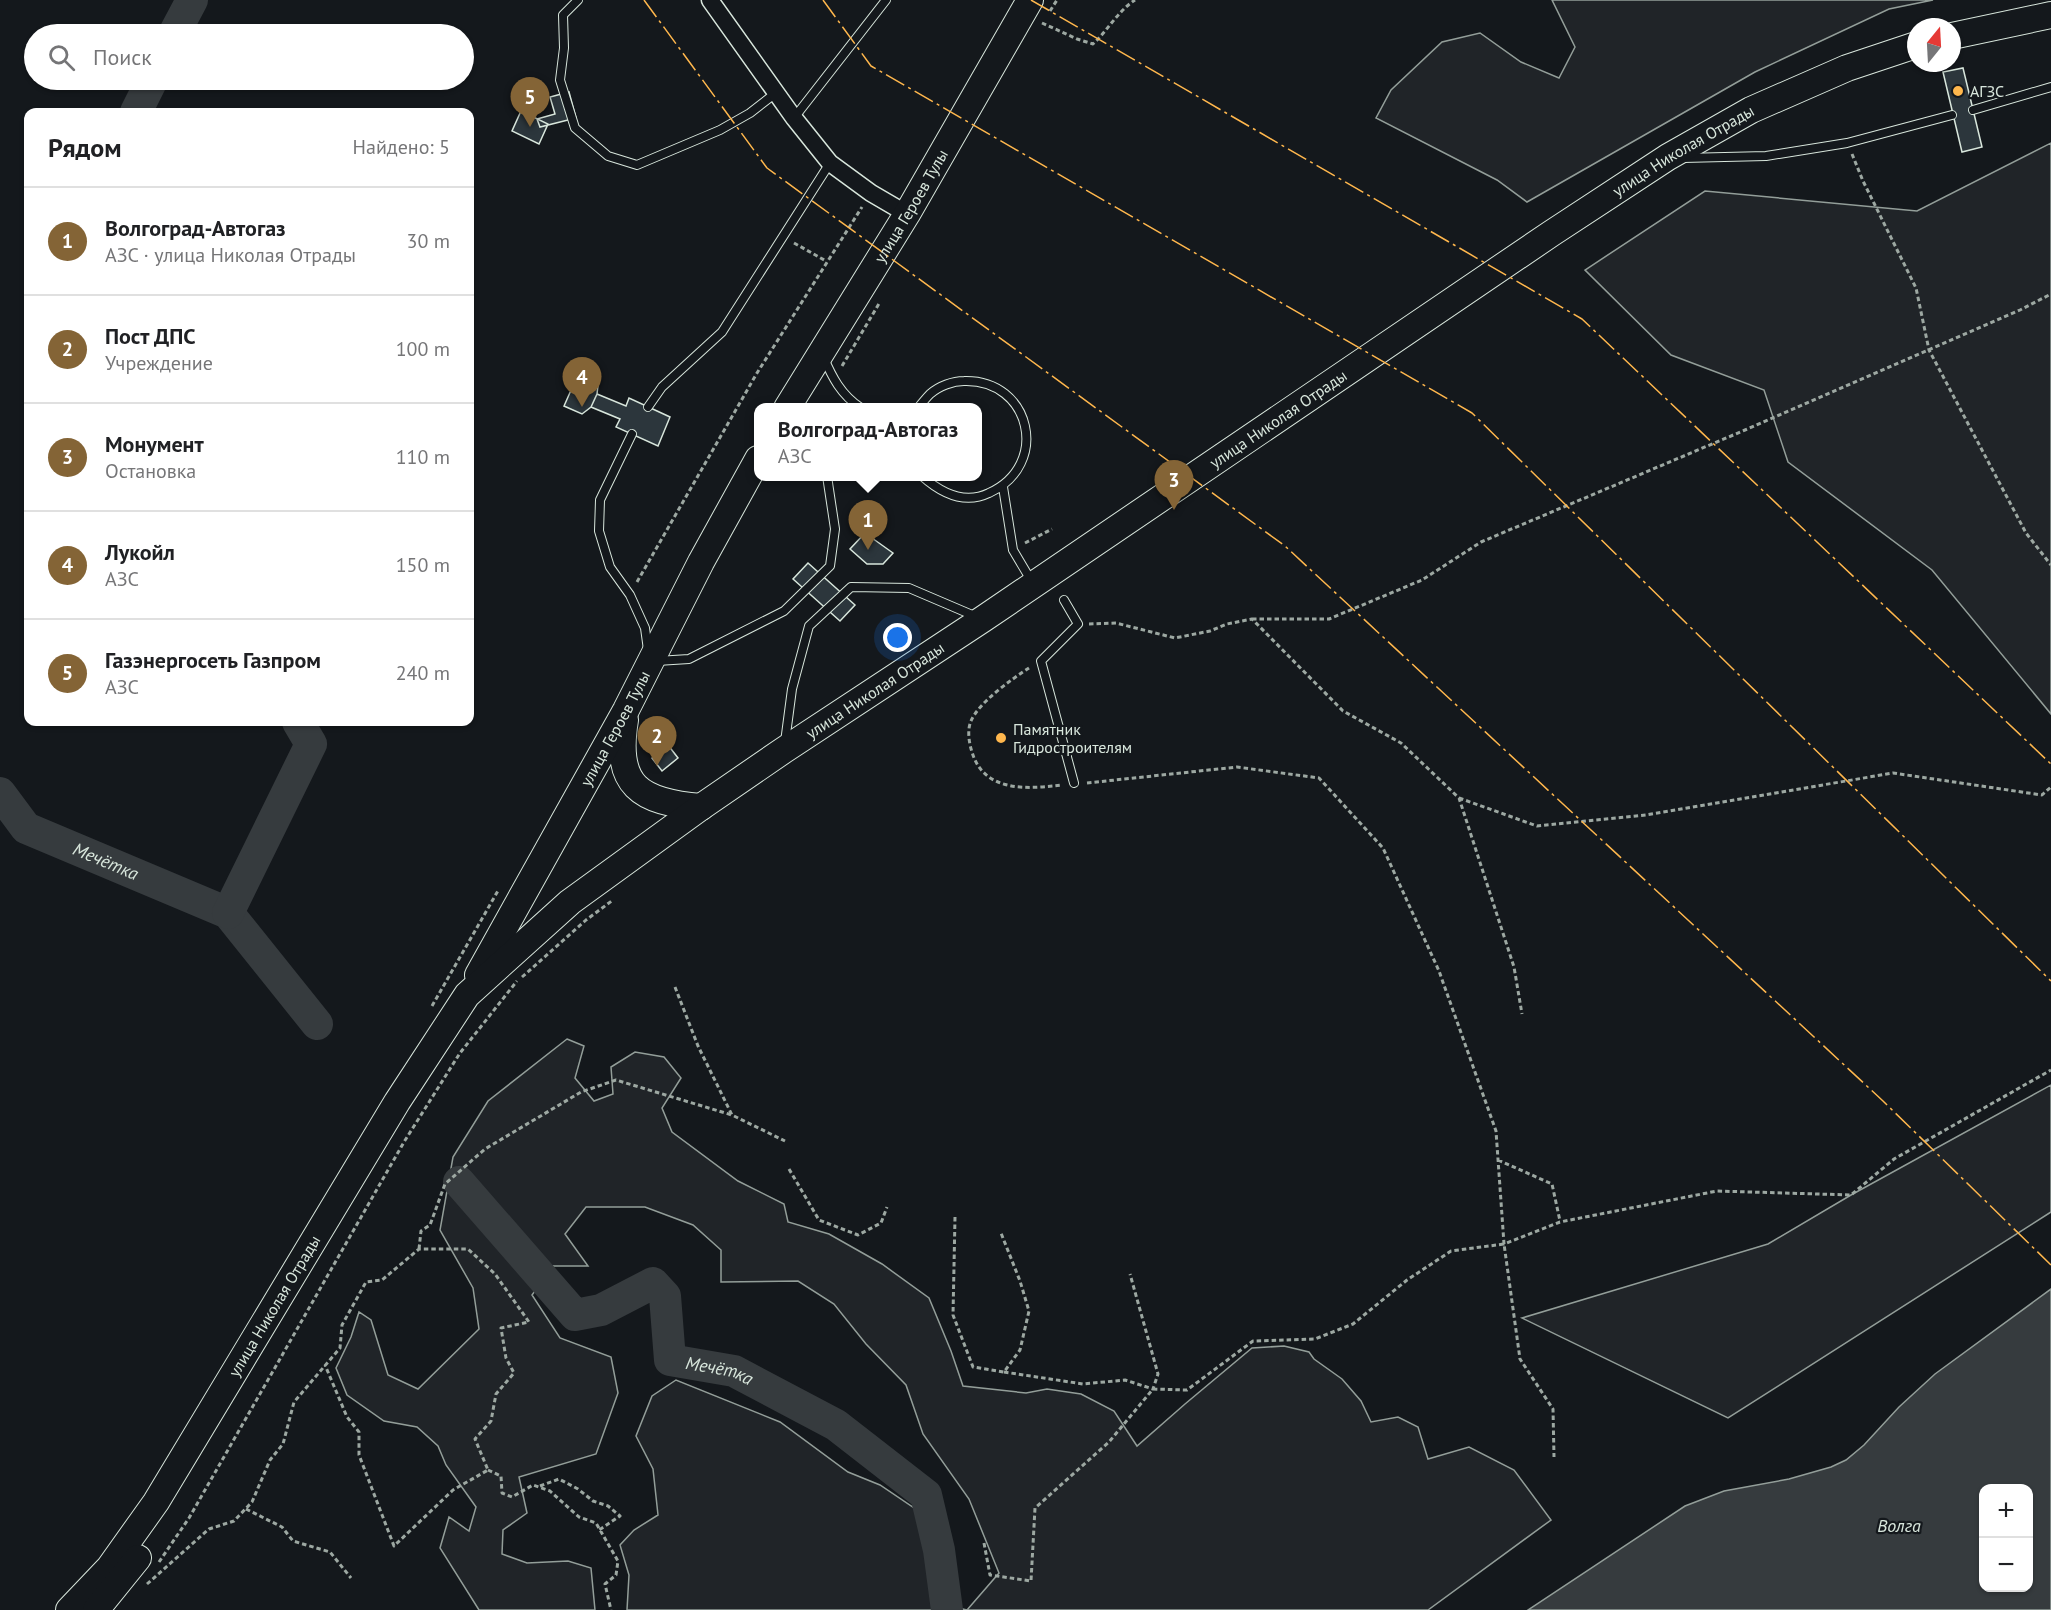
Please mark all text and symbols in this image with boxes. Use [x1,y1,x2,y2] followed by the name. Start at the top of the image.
[1907,18,1961,72] north arrow
[24,24,474,90] search box
[45,41,78,74] icon: search
[93,43,152,71] text: Поиск
[510,78,550,127] pin: 5
[1970,81,2004,101] place label: АГЗС
[1951,84,1965,98] marker: АГЗС
[1609,100,1757,201] street label: улица Николая Отрады
[48,131,122,164] text: Рядом
[353,134,450,160] text: Найдено: 5
[869,146,952,266] street label: улица Героев Тулы
[105,214,286,242] text: Волгоград-Автогаз
[62,228,73,254] text: 1
[407,228,450,254] text: 30 m
[105,242,356,268] text: АЗС · улица Николая Отрады
[105,322,196,350] text: Пост ДПС
[62,336,73,362] text: 2
[396,336,450,362] text: 100 m
[105,350,213,376] text: Учреждение
[562,358,602,407] pin: 4
[1206,365,1351,472] street label: улица Николая Отрады
[754,403,982,481] popup
[778,415,958,443] text: Волгоград-Автогаз
[105,430,204,458] text: Монумент
[778,443,812,469] text: АЗС
[62,444,73,470] text: 3
[396,444,450,470] text: 110 m
[105,458,196,484] text: Остановка
[1154,460,1194,510] pin: 3
[848,500,888,550] pin: 1
[105,538,175,566] text: Лукойл
[62,552,73,578] text: 4
[396,552,450,578] text: 150 m
[105,566,139,592] text: АЗС
[883,623,912,652] your location
[802,637,948,743] street label: улица Николая Отрады
[105,646,321,674] text: Газэнергосеть Газпром
[62,660,73,686] text: 5
[396,660,450,686] text: 240 m
[575,667,654,790] street label: улица Героев Тулы
[105,674,139,700] text: АЗС
[638,716,676,766] pin: 2
[1013,719,1132,757] place label: Памятник Гидростроителям
[994,731,1008,745] marker: Памятник Гидростроителям
[70,837,142,885] water label: Мечётка
[224,1232,324,1380] street label: улица Николая Отрады
[684,1351,758,1390] water label: Мечётка
[1979,1484,2033,1592] map controls
[1979,1484,2033,1538] button: +
[1877,1514,1921,1537] water label: Волга
[1979,1538,2033,1592] button: −

